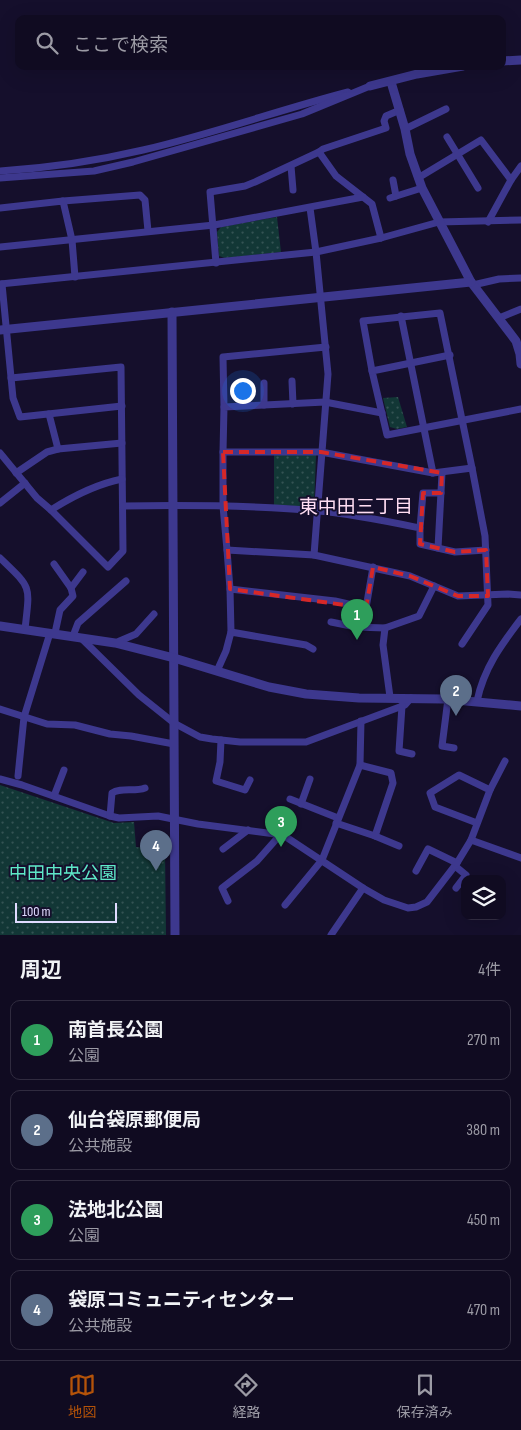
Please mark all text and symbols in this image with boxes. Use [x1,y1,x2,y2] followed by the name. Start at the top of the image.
[15,15,506,70] search box
[33,29,61,57] icon: search
[73,34,168,57] text: ここで検索
[230,378,256,404] your location
[299,496,413,519] district label: 東中田三丁目
[341,599,373,640] pin: 1
[440,675,472,716] pin: 2
[265,806,297,847] pin: 3
[140,830,172,871] pin: 4
[9,863,117,884] park label: 中田中央公園
[461,875,506,920] map controls
[461,875,506,920] button: layers
[15,900,118,923] scale bar
[22,903,51,920] text: 100 m
[20,958,62,983] text: 周辺
[478,961,501,980] text: 4件
[68,1019,163,1042] text: 南首長公園
[34,1031,40,1050] text: 1
[467,1031,500,1050] text: 270 m
[68,1047,100,1066] text: 公園
[68,1109,201,1132] text: 仙台袋原郵便局
[33,1121,41,1140] text: 2
[466,1121,500,1140] text: 380 m
[68,1137,132,1156] text: 公共施設
[68,1199,163,1222] text: 法地北公園
[33,1211,41,1230] text: 3
[467,1211,500,1230] text: 450 m
[68,1227,100,1246] text: 公園
[68,1289,295,1312] text: 袋原コミュニティセンター
[33,1301,41,1320] text: 4
[467,1301,500,1320] text: 470 m
[68,1317,132,1336] text: 公共施設
[68,1371,96,1421] tab: 地図
[232,1371,260,1421] tab: 経路
[397,1371,453,1421] tab: 保存済み

